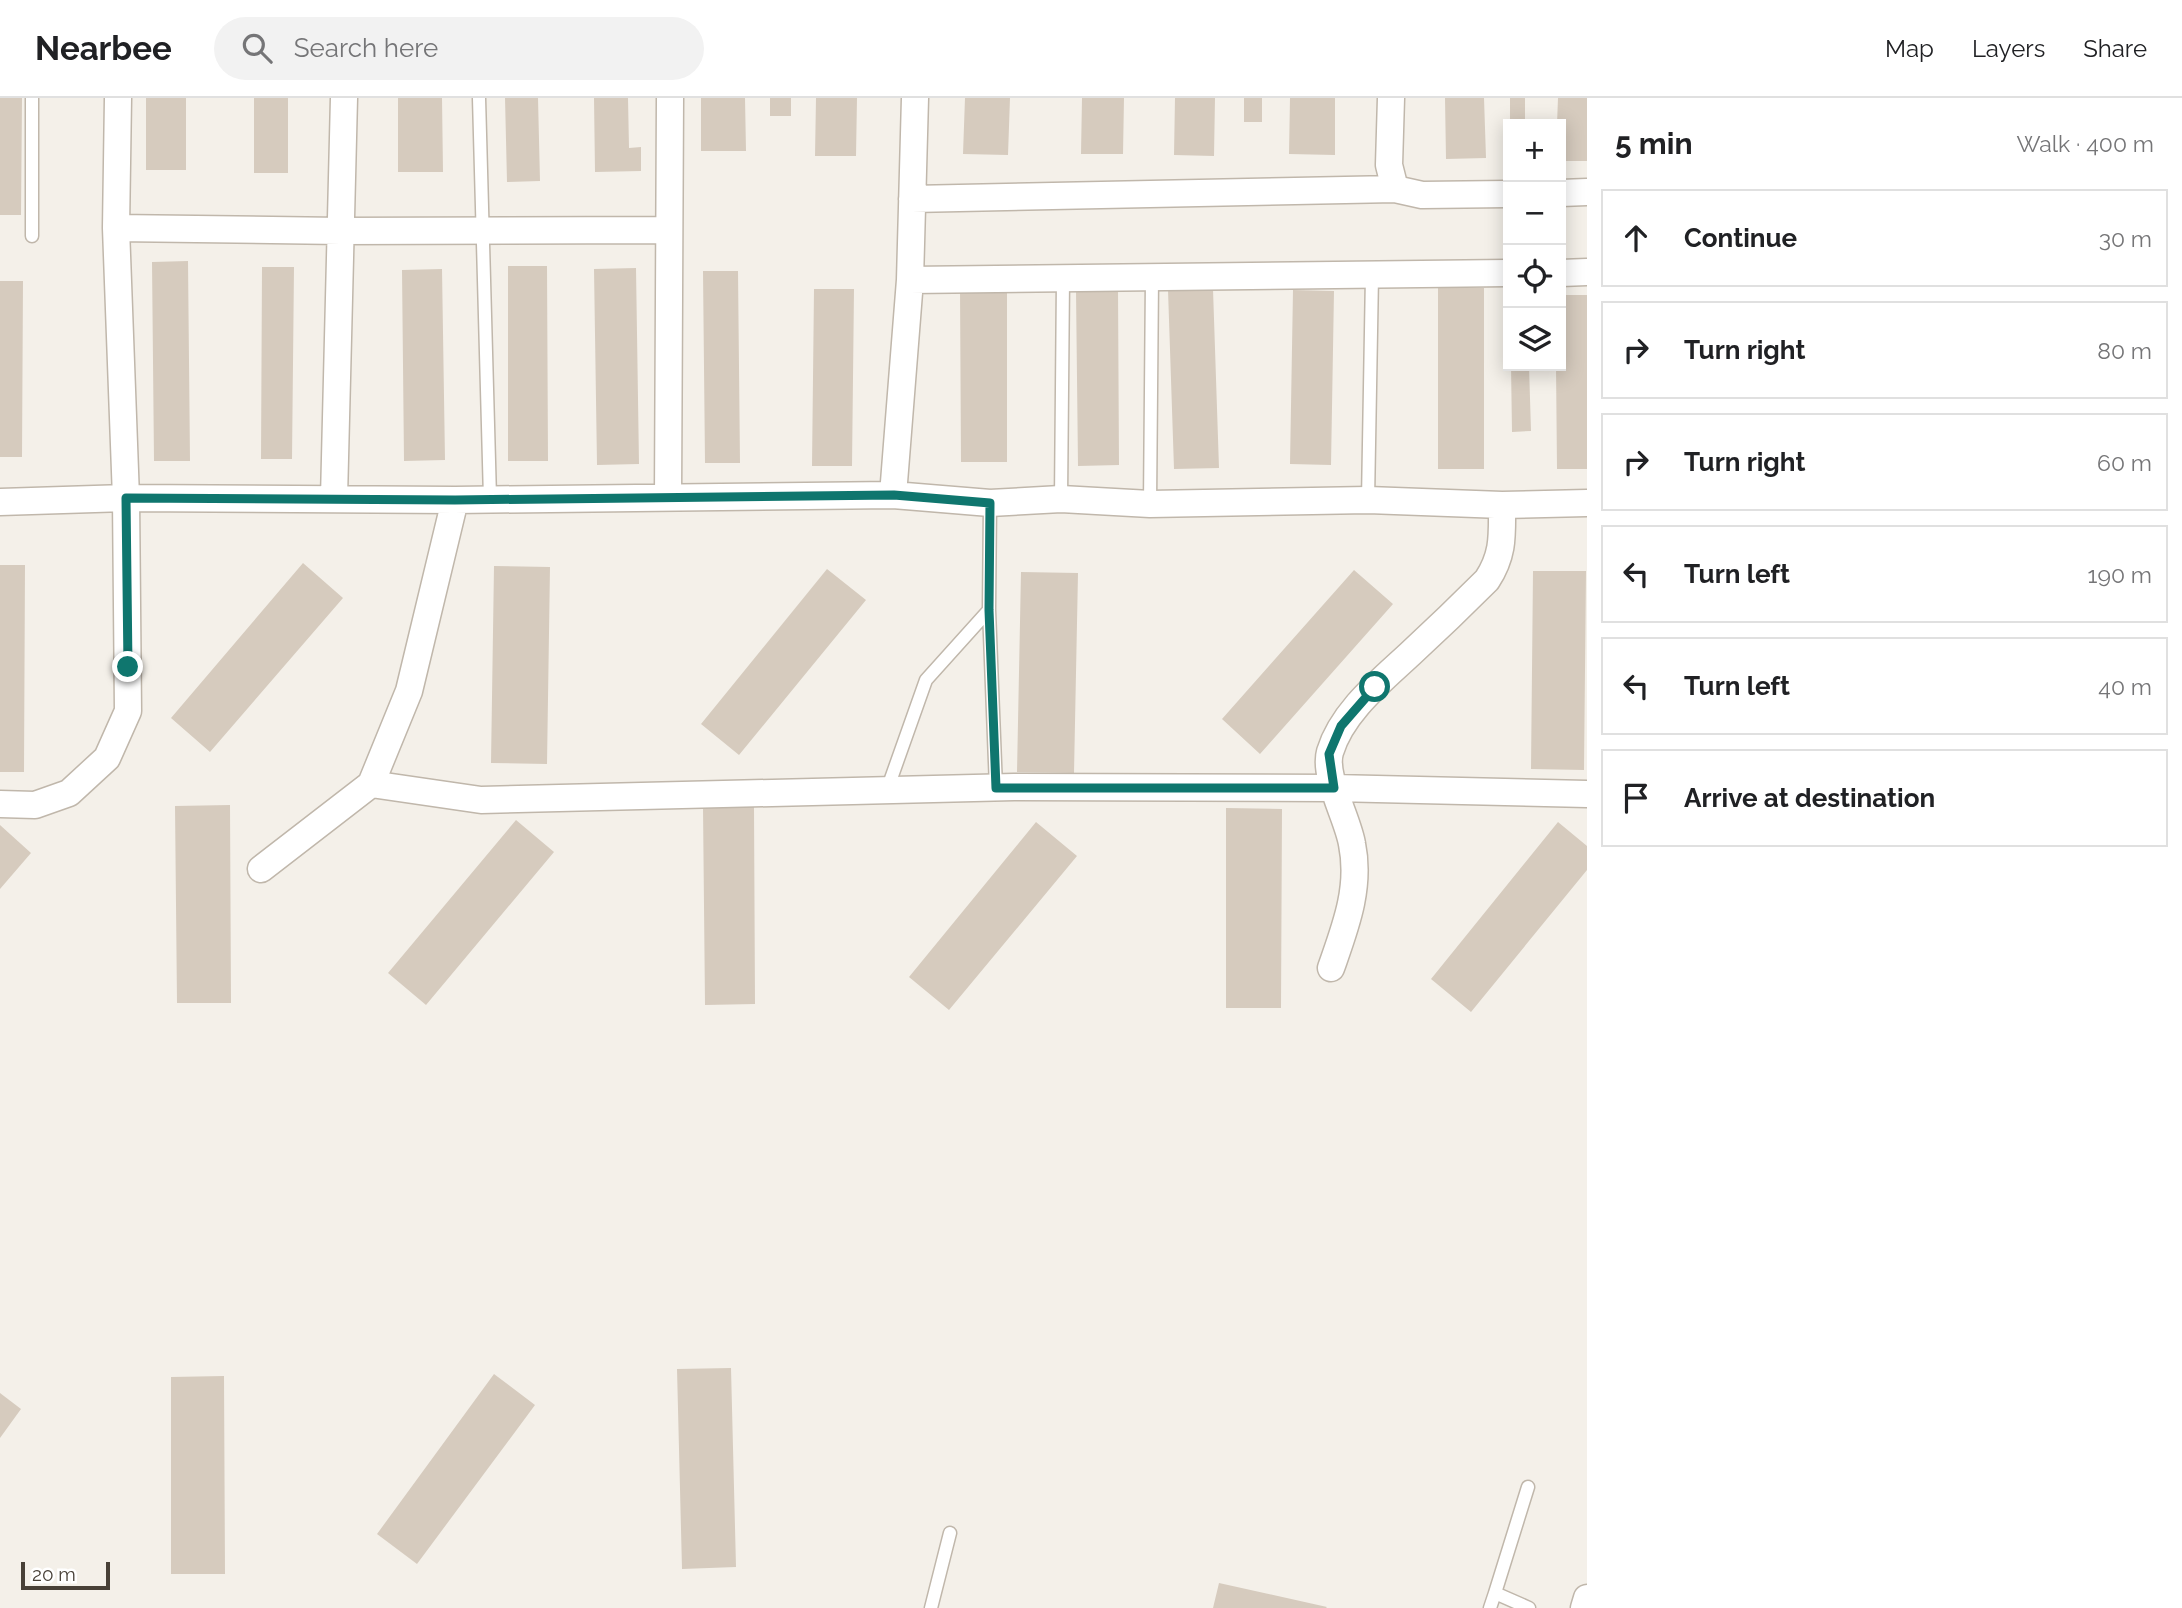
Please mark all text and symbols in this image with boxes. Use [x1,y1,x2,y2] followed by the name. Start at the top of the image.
[214,17,704,80] search box
[35,29,172,68] text: Nearbee
[238,29,276,67] icon: search
[294,33,438,63] text: Search here
[1885,34,1934,63] text: Map
[1972,34,2045,63] text: Layers
[2083,34,2147,63] text: Share
[1503,119,1566,371] map controls
[1503,119,1566,182] button: +
[1615,126,1693,161] text: 5 min
[2016,130,2154,157] text: Walk · 400 m
[1503,182,1566,245] button: −
[1617,219,1655,257] icon: ahead
[1684,223,1797,253] text: Continue
[2099,225,2152,252] text: 30 m
[1503,245,1566,308] button: locate
[1503,308,1566,371] button: layers
[1617,331,1655,369] icon: right
[1684,335,1805,365] text: Turn right
[2097,337,2152,364] text: 80 m
[1617,443,1655,481] icon: right
[1684,447,1805,477] text: Turn right
[2097,449,2152,476] text: 60 m
[1617,555,1655,593] icon: left
[1684,559,1790,589] text: Turn left
[2088,561,2152,588] text: 190 m
[112,651,143,682] route end
[1617,667,1655,705] icon: left
[1359,671,1390,702] route start
[1684,671,1790,701] text: Turn left
[2098,673,2152,700] text: 40 m
[1617,779,1655,817] icon: arrive
[1684,783,1935,813] text: Arrive at destination
[21,1559,110,1591] scale bar
[32,1563,76,1585] text: 20 m

